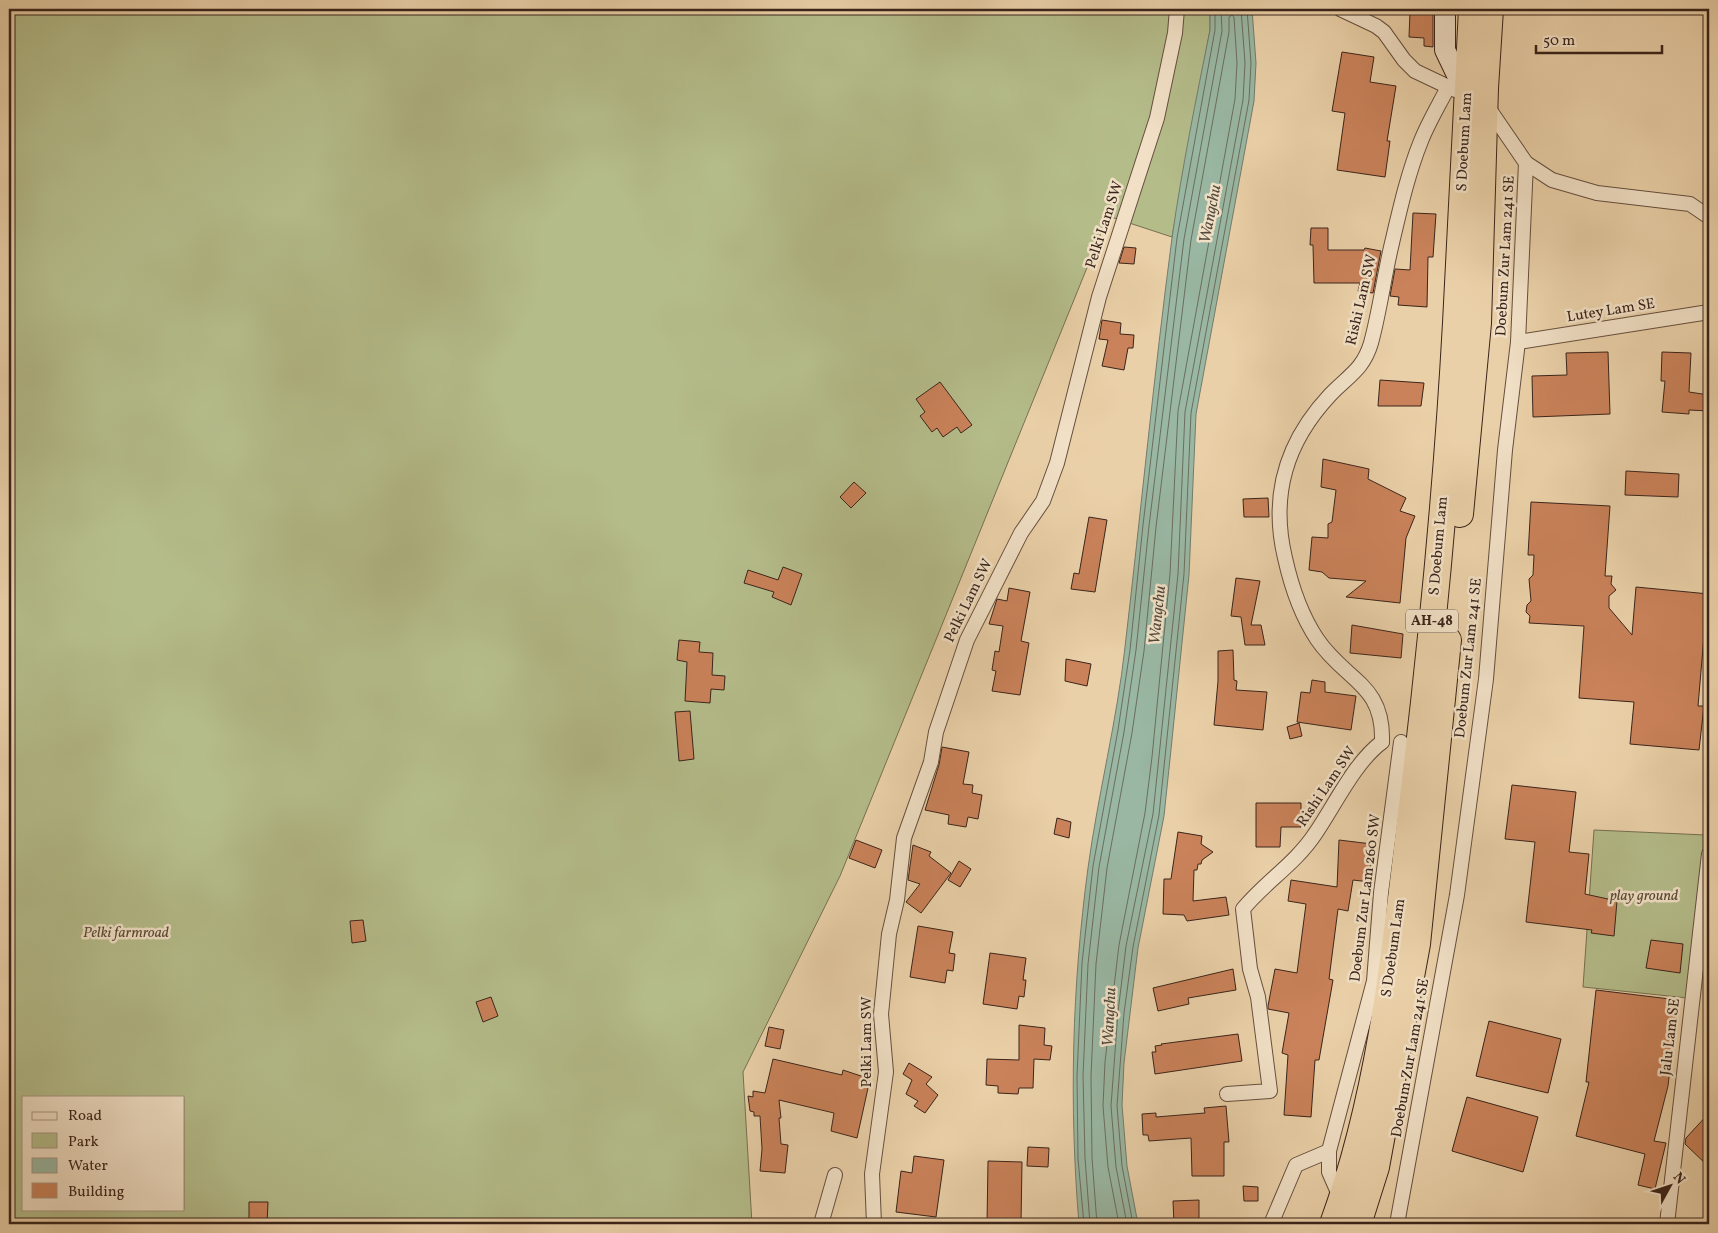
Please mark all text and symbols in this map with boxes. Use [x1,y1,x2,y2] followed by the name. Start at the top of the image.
[1536,22,1662,54] scale bar
[1543,31,1575,52] text: 50 m
[1452,92,1478,192] street label: S Doebum Lam
[1491,175,1521,337] street label: Doebum Zur Lam 241 SE
[1081,179,1129,271] street label: Pelki Lam SW
[1195,183,1227,245] water label: Wangchu
[1341,252,1383,348] street label: Rishi Lam SW
[1565,294,1657,328] street label: Lutey Lam SE
[1424,496,1454,596] street label: S Doebum Lam
[940,556,998,646] street label: Pelki Lam SW
[1450,577,1488,739] street label: Doebum Zur Lam 241 SE
[1144,584,1172,646] water label: Wangchu
[1406,610,1458,632] road number: AH-48
[1292,743,1362,831] street label: Rishi Lam SW
[1345,813,1387,983] street label: Doebum Zur Lam 260 SW
[1610,886,1678,907] park label: play ground
[1377,897,1411,999] street label: S Doebum Lam
[83,923,169,944] park label: Pelki farmroad
[1387,977,1435,1139] street label: Doebum Zur Lam 241 SE
[1097,987,1123,1047] water label: Wangchu
[857,997,878,1087] street label: Pelki Lam SW
[1656,997,1686,1077] street label: Jalu Lam SE
[22,1096,185,1210] legend
[68,1106,102,1127] text: Road
[68,1132,99,1153] text: Park
[68,1156,108,1177] text: Water
[1646,1160,1696,1210] north arrow
[1668,1169,1689,1189] text: N
[68,1182,125,1203] text: Building

